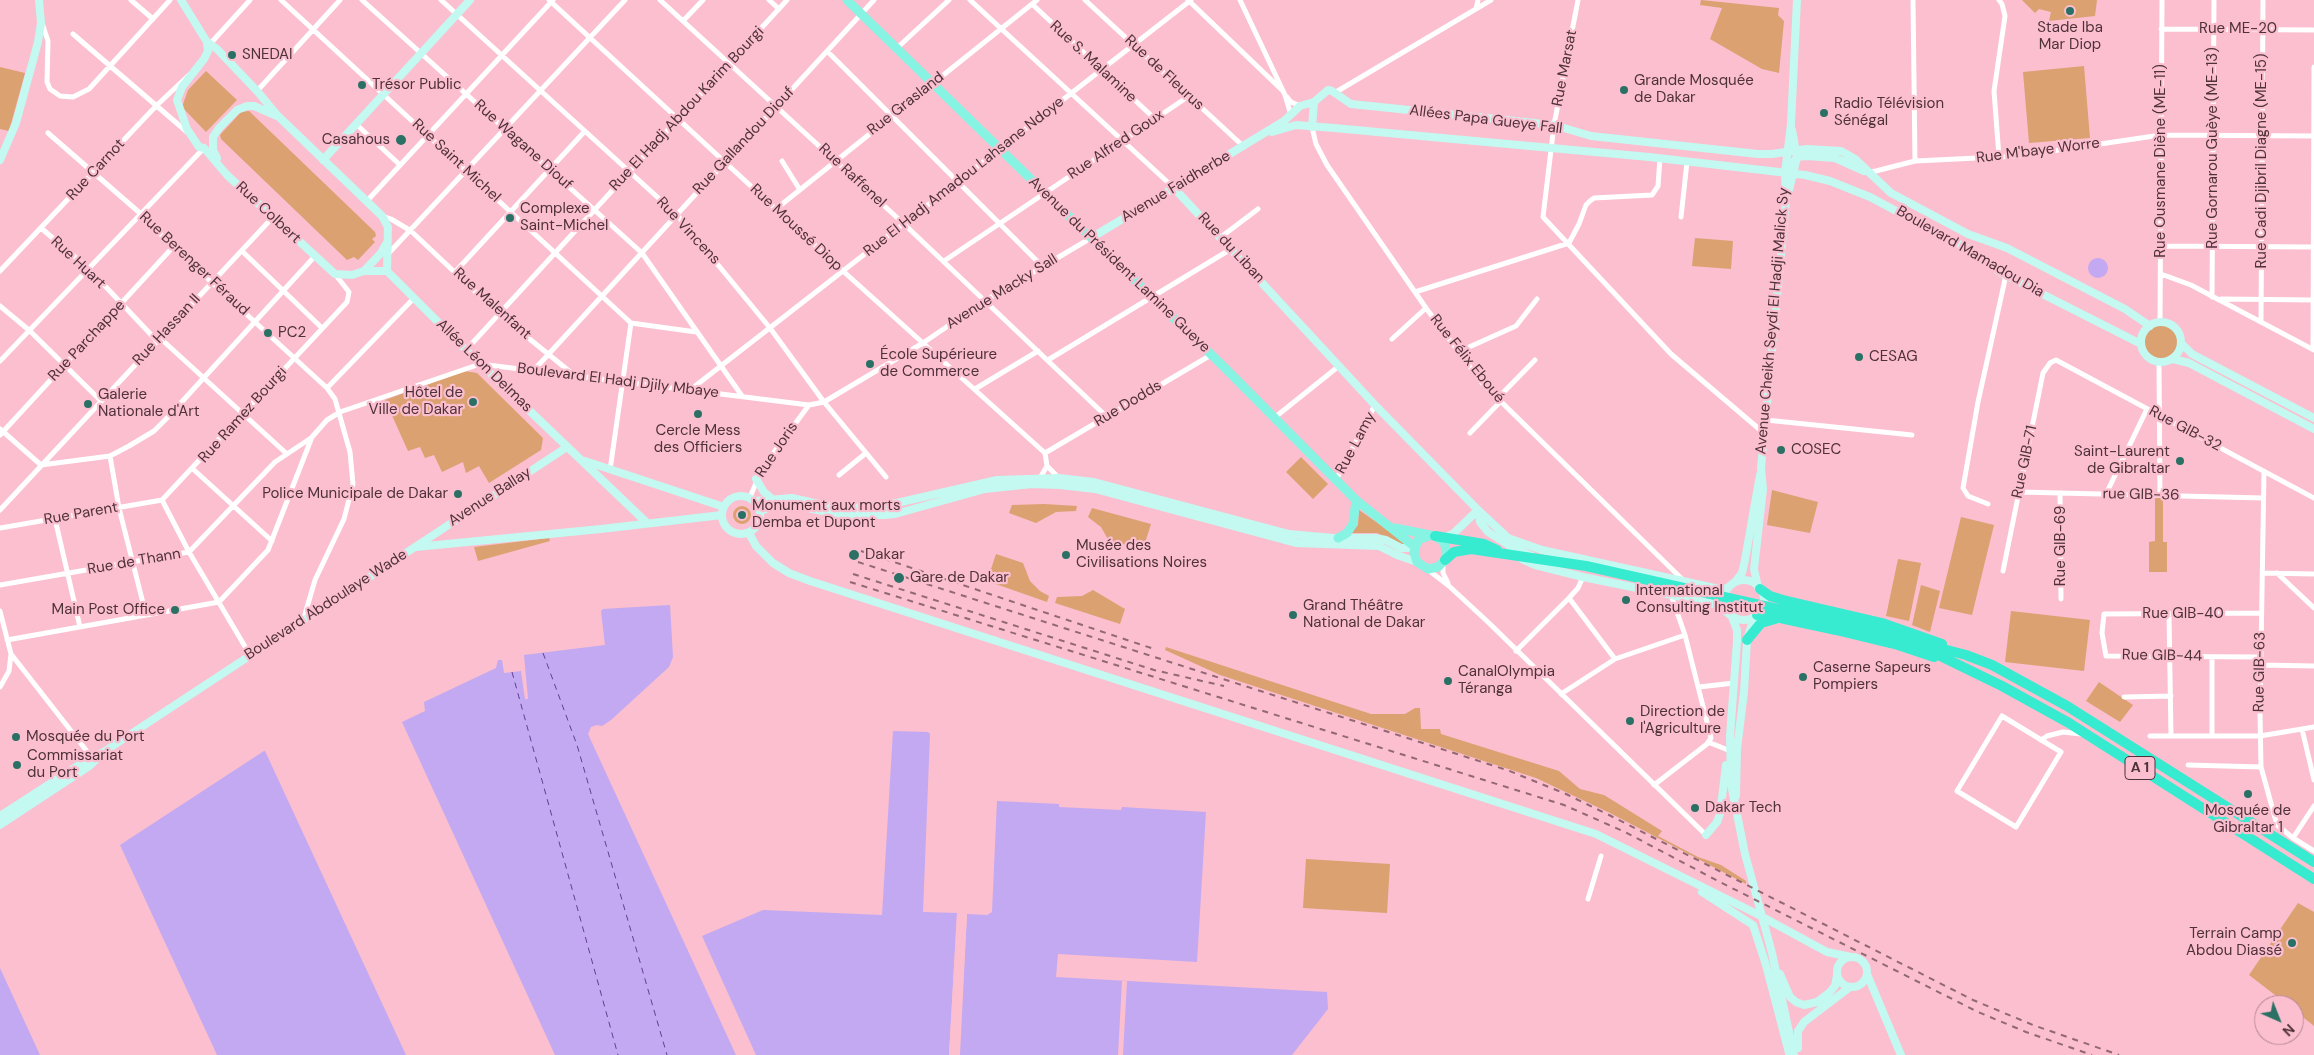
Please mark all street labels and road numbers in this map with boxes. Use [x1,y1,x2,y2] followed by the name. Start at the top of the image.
[1046,17,1140,107] street label: Rue S. Malamine
[2199,20,2277,38] street label: Rue ME-20
[606,23,768,195] street label: Rue El Hadj Abdou Karim Bourgi
[1549,28,1581,108] street label: Rue Marsat
[1121,32,1207,114] street label: Rue de Fleurus
[2204,47,2222,249] street label: Rue Gornarou Guèye (ME-13)
[2253,53,2271,269] street label: Rue Cadi Djibril Diagne (ME-15)
[2152,64,2170,258] street label: Rue Ousmane Diène (ME-11)
[864,69,948,139] street label: Rue Grasland
[690,84,798,198] street label: Rue Gallandou Diouf
[860,93,1068,261] street label: Rue El Hadj Amadou Lahsane Ndoye
[470,96,576,194] street label: Rue Wagane Diouf
[1408,102,1564,138] street label: Allées Papa Gueye Fall
[1065,106,1167,184] street label: Rue Alfred Goux
[408,115,504,207] street label: Rue Saint Michel
[1975,134,2101,168] street label: Rue M'baye Worre
[63,135,129,205] street label: Rue Carnot
[814,140,890,212] street label: Rue Raffenel
[1118,147,1234,227] street label: Avenue Faidherbe
[1024,173,1214,357] street label: Avenue du Président Lamine Gueye
[232,178,304,248] street label: Rue Colbert
[746,181,846,275] street label: Rue Moussé Diop
[1752,187,1794,455] street label: Avenue Cheikh Seydi El Hadji Malick Sy
[652,194,724,268] street label: Rue Vincens
[1893,202,2047,302] street label: Boulevard Mamadou Dia
[135,208,253,320] street label: Rue Berenger Féraud
[1194,209,1268,287] street label: Rue du Liban
[47,233,109,293] street label: Rue Huart
[943,251,1061,333] street label: Avenue Macky Sall
[449,264,535,344] street label: Rue Malenfant
[129,291,205,369] street label: Rue Hassan ll
[45,297,129,385] street label: Rue Parchappe
[1426,311,1508,407] street label: Rue Félix Eboué
[432,316,536,416] street label: Allée Léon Delmas
[516,360,720,402] street label: Boulevard El Hadj Djily Mbaye
[195,363,291,467] street label: Rue Ramez Bourgi
[1091,377,1165,431] street label: Rue Dodds
[2146,402,2224,456] street label: Rue GIB-32
[1332,409,1380,477] street label: Rue Lamy
[752,419,802,481] street label: Rue Joris
[2009,424,2041,500] street label: Rue GIB-71
[445,464,535,530] street label: Avenue Ballay
[2102,485,2180,505] street label: rue GIB-36
[43,499,119,529] street label: Rue Parent
[2052,506,2070,586] street label: Rue GIB-69
[86,545,182,579] street label: Rue de Thann
[241,546,411,664] street label: Boulevard Abdoulaye Wade
[2142,605,2224,623] street label: Rue GIB-40
[2250,632,2270,712] street label: Rue GIB-63
[2122,646,2202,666] street label: Rue GIB-44
[2125,756,2155,780] road number: A 1

